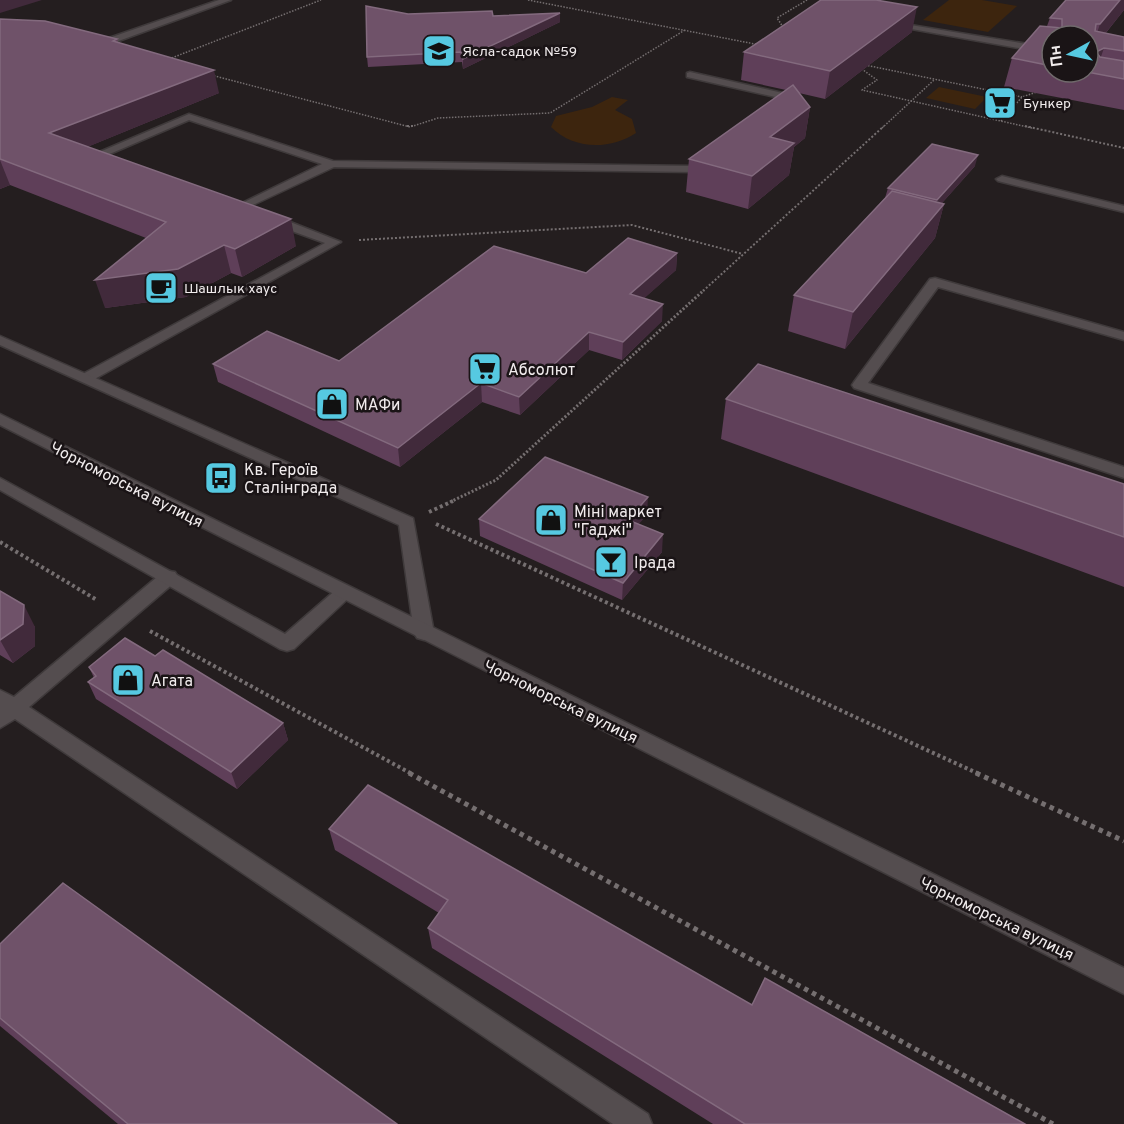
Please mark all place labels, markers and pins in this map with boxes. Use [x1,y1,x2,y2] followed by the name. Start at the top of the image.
[421,33,457,69] school or university icon: Ясла-садок №59
[462,44,577,61] place label: Ясла-садок №59
[982,85,1018,121] supermarket icon: Бункер
[1023,96,1071,113] place label: Бункер
[143,270,179,306] cafe icon: Шашлык хаус
[184,281,277,298] place label: Шашлык хаус
[467,351,503,387] supermarket icon: Абсолют
[508,361,575,381] place label: Абсолют
[314,386,350,422] shop icon: МАФи
[355,396,400,416] place label: МАФи
[203,460,239,496] bus stop icon: Кв. Героїв Сталінграда
[244,461,337,499] place label: Кв. Героїв Сталінграда
[533,502,569,538] shop icon: Міні маркет "Гаджі"
[574,503,662,541] place label: Міні маркет "Гаджі"
[593,544,629,580] bar icon: Ірада
[634,554,675,574] place label: Ірада
[110,662,146,698] shop icon: Агата
[151,672,193,692] place label: Агата

